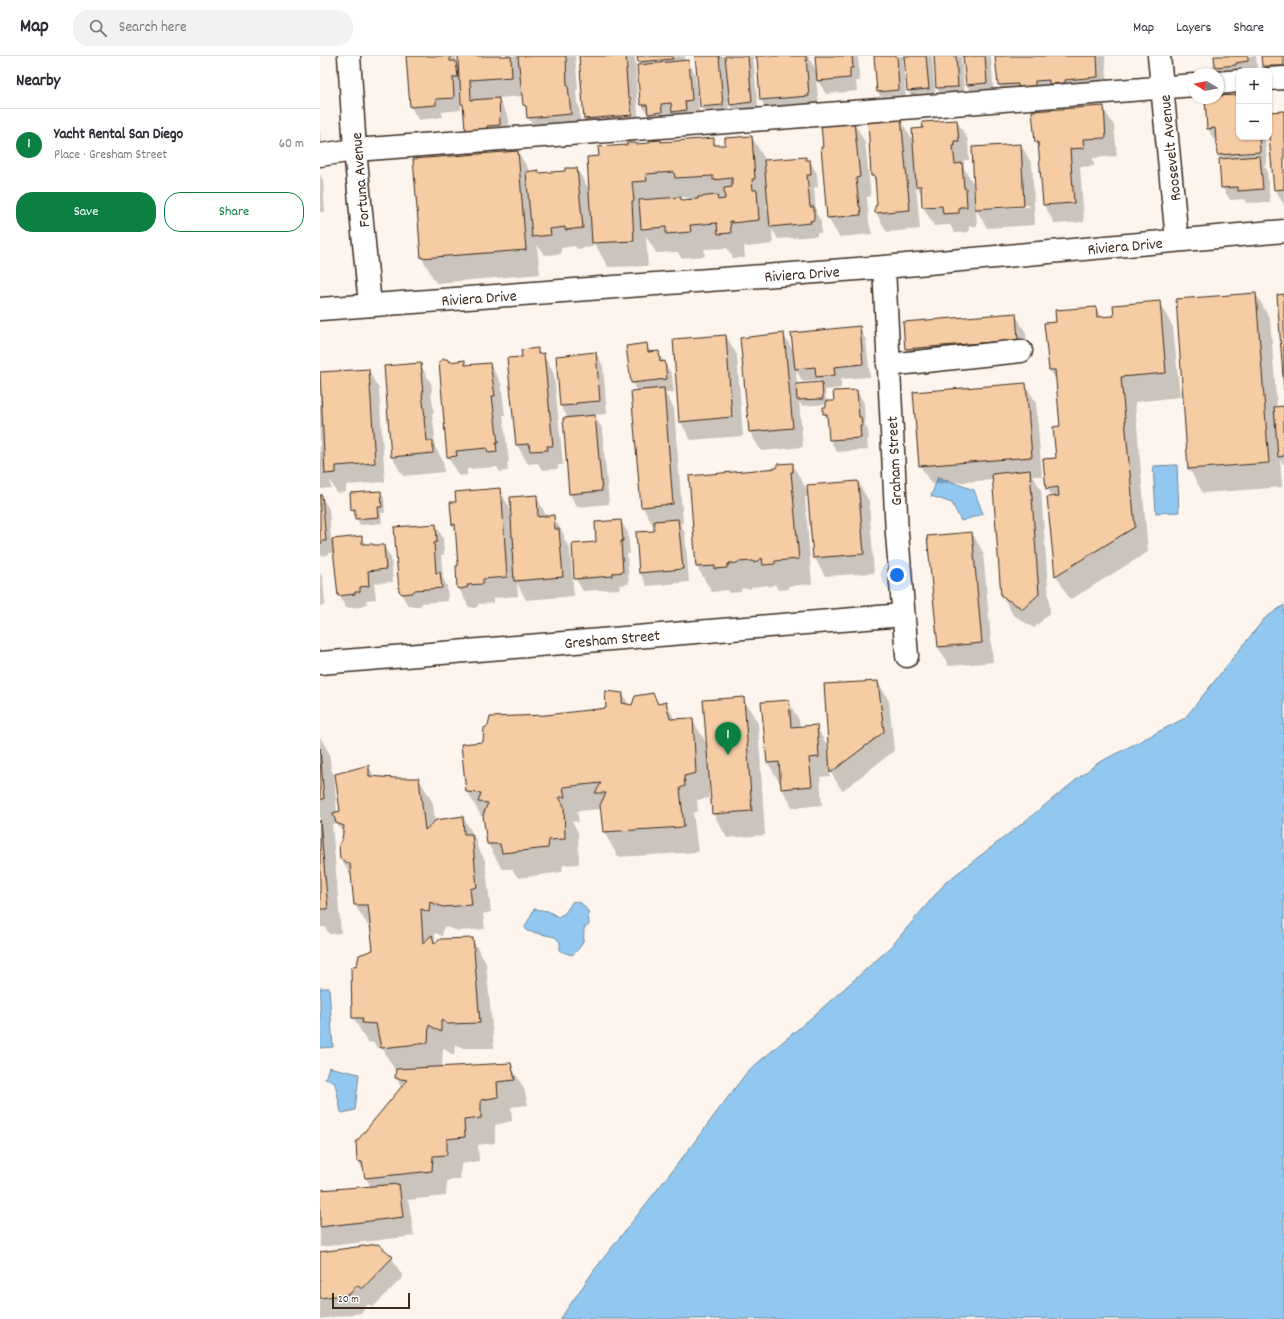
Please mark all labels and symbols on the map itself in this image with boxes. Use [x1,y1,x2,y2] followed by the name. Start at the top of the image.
[1188,68,1224,104] north arrow
[1154,93,1188,202] street label: Roosevelt Avenue
[346,131,377,228] street label: Fortuna Avenue
[1087,233,1164,262] street label: Riviera Drive
[764,261,841,290] street label: Riviera Drive
[441,285,518,314] street label: Riviera Drive
[882,415,909,506] street label: Graham Street
[887,565,907,585] your location
[563,625,661,656] street label: Gresham Street
[715,722,741,755] pin: 1
[332,1291,410,1310] scale bar

